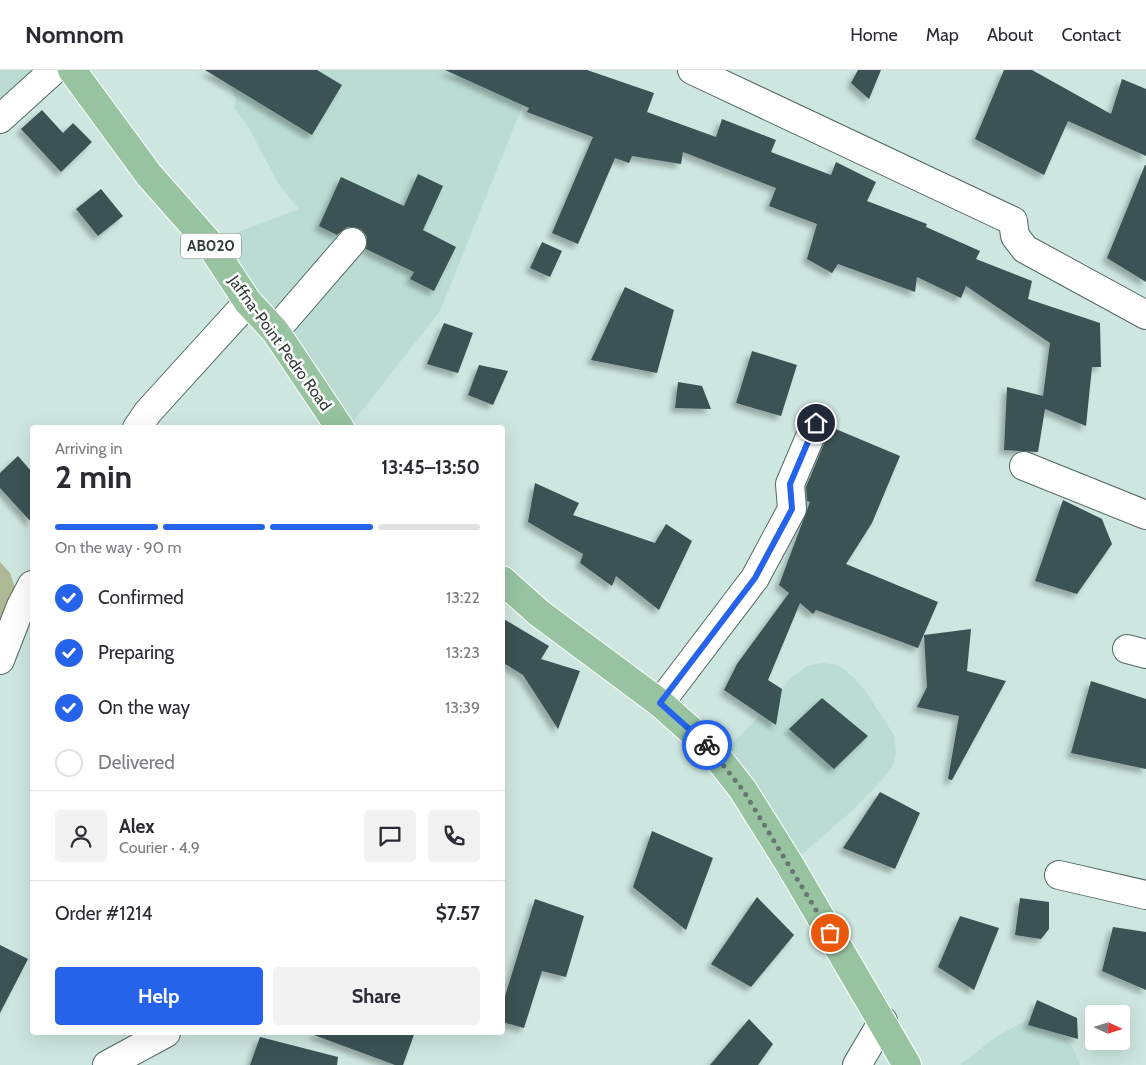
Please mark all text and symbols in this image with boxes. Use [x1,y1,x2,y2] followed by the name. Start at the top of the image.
[25,20,124,49] text: Nomnom
[850,24,898,46] text: Home
[926,24,959,46] text: Map
[987,24,1033,46] text: About
[1061,24,1121,46] text: Contact
[181,234,241,258] road number: AB020
[224,271,335,414] street label: Jaffna-Point Pedro Road
[795,402,837,444] pin
[802,409,830,437] icon: home
[55,439,122,458] text: Arriving in
[381,456,480,479] text: 13:45–13:50
[55,457,132,496] text: 2 min
[55,538,181,557] text: On the way · 90 m
[55,584,83,612] icon: check
[98,586,184,609] text: Confirmed
[446,588,480,607] text: 13:22
[55,639,83,667] icon: check
[98,641,174,664] text: Preparing
[446,643,480,662] text: 13:23
[55,694,83,722] icon: check
[98,696,190,719] text: On the way
[445,698,480,717] text: 13:39
[682,720,732,770] courier
[693,731,721,759] icon: bike
[98,751,175,774] text: Delivered
[55,810,107,862] button: person
[364,810,416,862] button: chat
[428,810,480,862] button: phone
[119,815,155,838] text: Alex
[119,838,200,857] text: Courier · 4.9
[55,902,153,925] text: Order #1214
[436,902,480,925] text: $7.57
[809,912,851,954] pin
[816,919,844,947] icon: bag
[55,967,263,1025] button: Help
[273,967,480,1025] button: Share
[1085,1005,1130,1050] north arrow
[1085,1005,1130,1050] map controls

